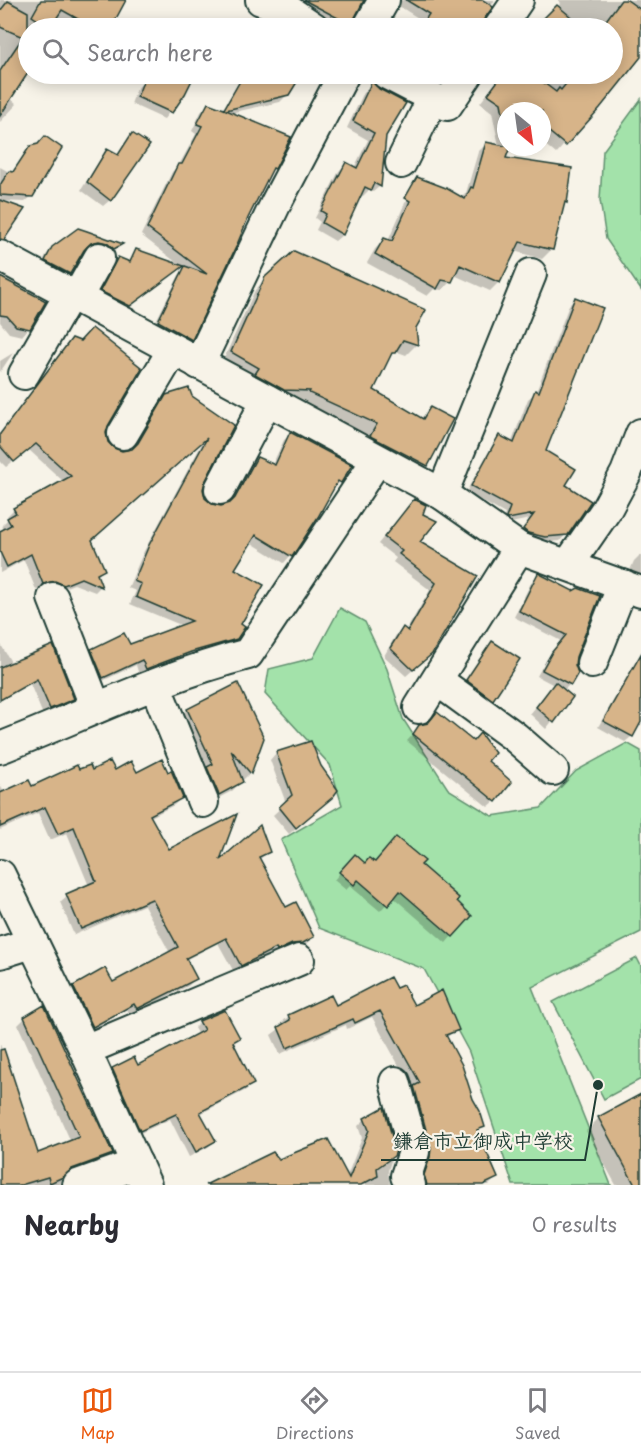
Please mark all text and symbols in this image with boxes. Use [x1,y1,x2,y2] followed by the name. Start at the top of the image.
[18,18,623,84] search box
[39,35,72,68] icon: search
[87,35,213,68] text: Search here
[497,102,551,156] north arrow
[381,1122,585,1160] callout: 鎌倉市立御成中学校
[393,1125,573,1155] text: 鎌倉市立御成中学校
[24,1205,119,1244] text: Nearby
[532,1209,617,1239] text: 0 results
[81,1384,115,1444] tab: Map
[276,1384,354,1444] tab: Directions
[515,1384,560,1444] tab: Saved

